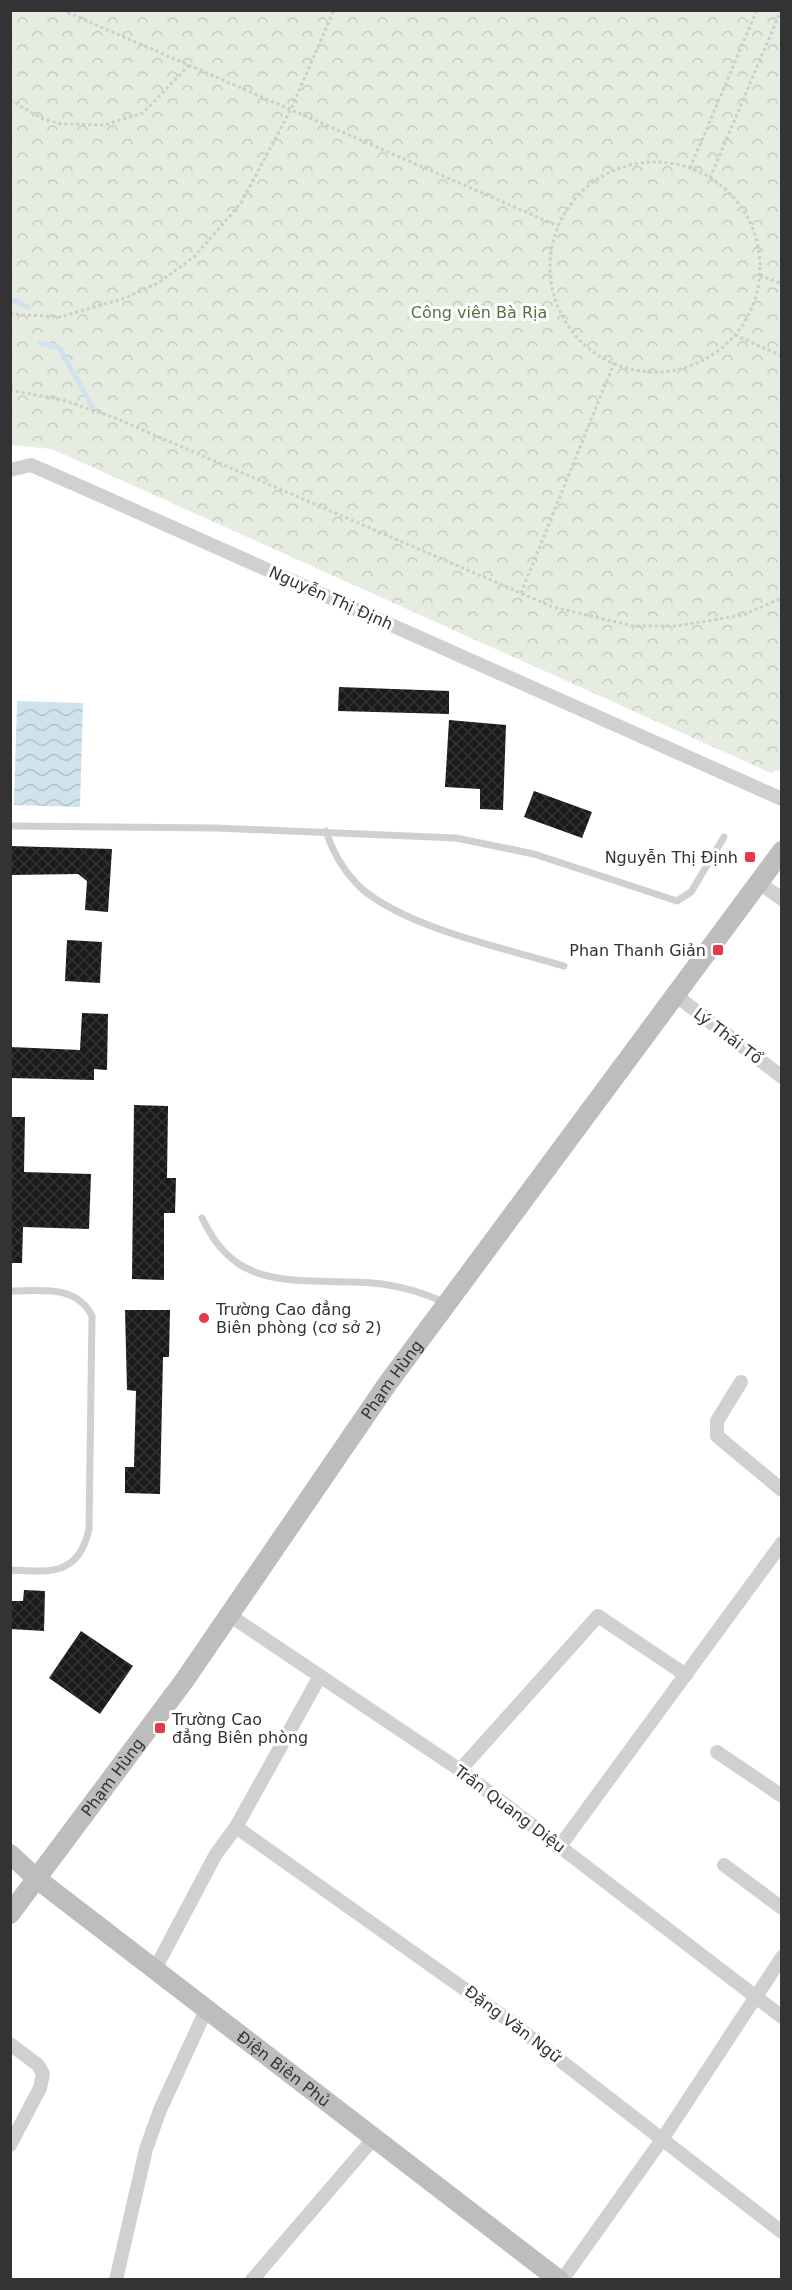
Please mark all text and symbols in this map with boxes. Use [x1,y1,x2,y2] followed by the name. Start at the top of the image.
[411,303,547,322] park label: Công viên Bà Rịa
[266,562,396,634] street label: Nguyễn Thị Định
[605,848,738,867] place label: Nguyễn Thị Định
[743,850,757,864] marker: Nguyễn Thị Định
[569,941,706,960] place label: Phan Thanh Giản
[711,943,725,957] marker: Phan Thanh Giản
[690,1004,766,1068] street label: Lý Thái Tổ
[215,1300,382,1337] place label: Trường Cao đẳng Biên phòng (cơ sở 2)
[197,1311,211,1325] marker: Trường Cao đẳng Biên phòng (cơ sở 2)
[357,1336,426,1422] street label: Phạm Hùng
[171,1710,308,1747] place label: Trường Cao đẳng Biên phòng
[153,1721,167,1735] marker: Trường Cao đẳng Biên phòng
[77,1734,148,1820] street label: Phạm Hùng
[450,1761,569,1857] street label: Trần Quang Diệu
[461,1982,566,2067] street label: Đặng Văn Ngữ
[233,2027,334,2110] street label: Điện Biên Phủ

